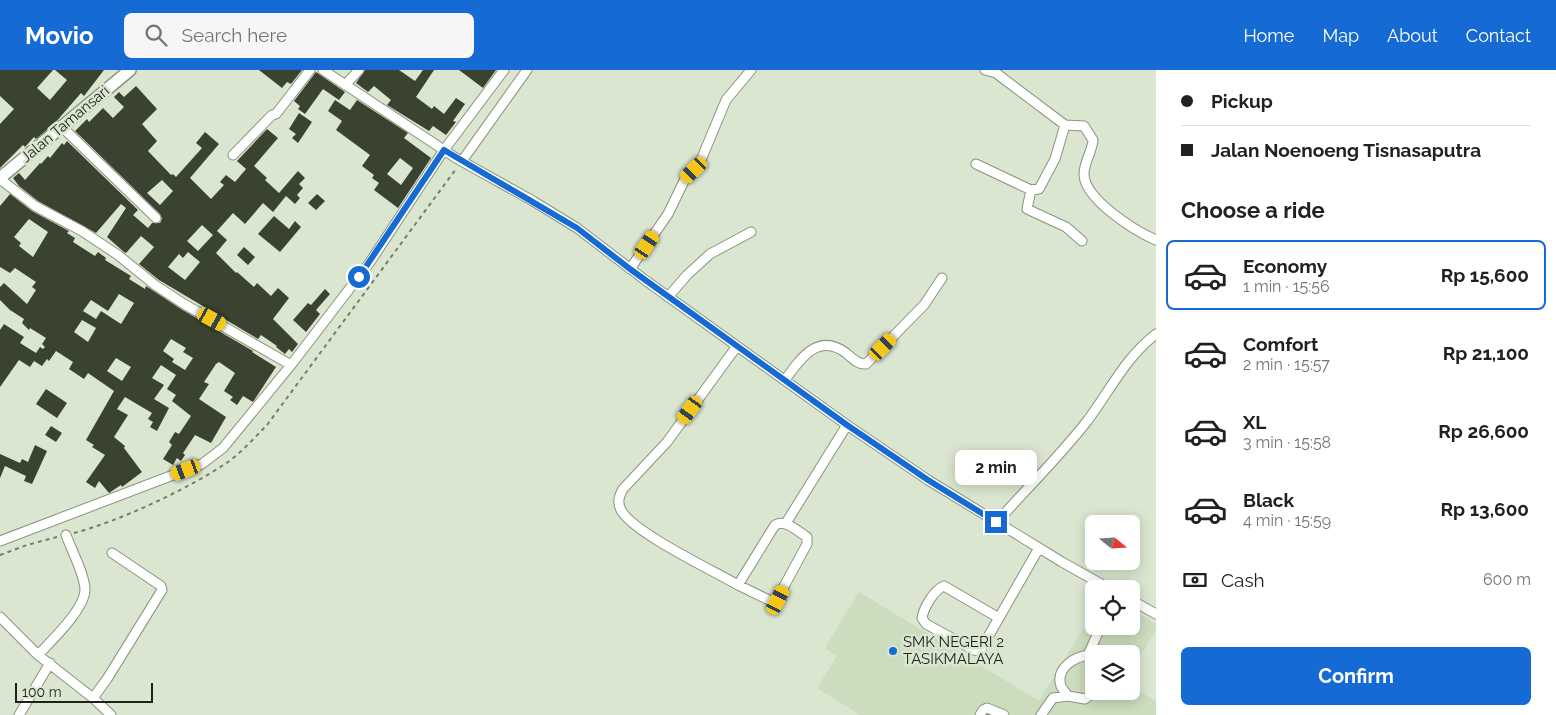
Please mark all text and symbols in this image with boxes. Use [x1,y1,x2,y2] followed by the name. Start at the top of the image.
[124,13,474,58] search box
[25,21,94,50] text: Movio
[142,21,170,49] icon: search
[182,24,287,46] text: Search here
[1243,25,1294,46] text: Home
[1322,25,1359,46] text: Map
[1387,25,1438,46] text: About
[1466,25,1531,46] text: Contact
[17,82,113,166] street label: Jalan Tamansari
[1211,90,1273,112] text: Pickup
[1211,139,1481,161] text: Jalan Noenoeng Tisnasaputra
[677,154,710,186] car
[1181,197,1325,223] text: Choose a ride
[632,228,661,262] car
[1183,253,1228,298] icon: car
[1243,255,1327,277] text: Economy
[1441,264,1529,286] text: Rp 15,600
[348,266,370,288] route start
[1243,277,1330,296] text: 1 min · 15:56
[195,305,228,333] car
[867,331,898,363] car
[1183,331,1228,376] icon: car
[1243,333,1318,355] text: Comfort
[1443,342,1529,364] text: Rp 21,100
[1243,355,1330,374] text: 2 min · 15:57
[675,393,704,427] car
[1183,409,1228,454] icon: car
[1243,411,1266,433] text: XL
[1438,420,1529,442] text: Rp 26,600
[1243,433,1331,452] text: 3 min · 15:58
[955,450,1037,484] callout: 2 min
[169,458,202,482] car
[975,458,1017,477] text: 2 min
[1183,487,1228,532] icon: car
[1243,489,1294,511] text: Black
[1441,498,1529,520] text: Rp 13,600
[985,511,1007,533] route end
[1243,511,1331,530] text: 4 min · 15:59
[1085,515,1140,570] north arrow
[1085,515,1140,700] map controls
[1181,566,1209,594] icon: cash
[1221,569,1265,591] text: Cash
[1483,570,1531,589] text: 600 m
[1085,580,1140,635] button: locate
[764,583,791,617] car
[903,633,1004,668] place label: SMK NEGERI 2 TASIKMALAYA
[887,645,899,657] marker: SMK NEGERI 2 TASIKMALAYA
[1085,645,1140,700] button: layers
[1181,647,1531,705] button: Confirm
[15,680,152,703] scale bar
[22,684,62,700] text: 100 m

